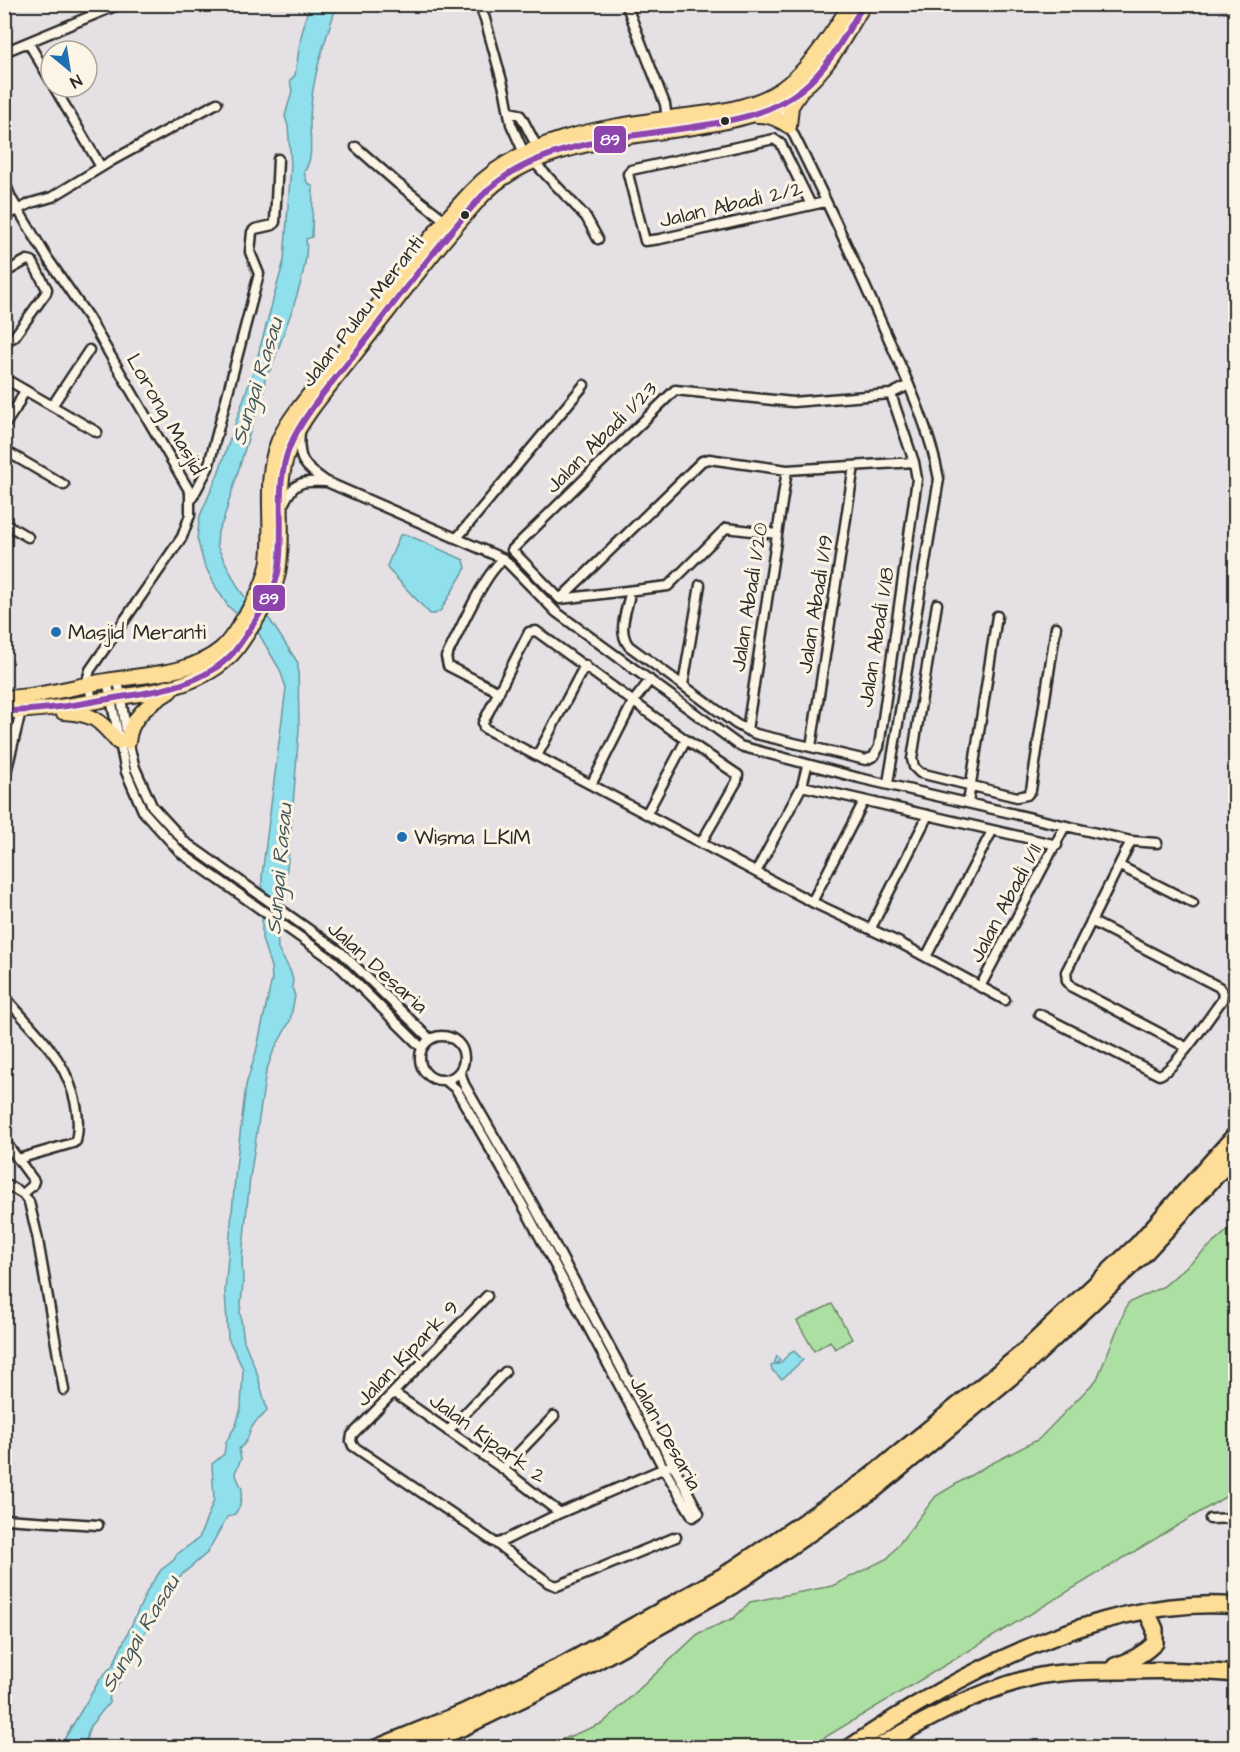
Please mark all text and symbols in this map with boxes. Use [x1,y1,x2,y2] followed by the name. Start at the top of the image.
[39,39,99,99] north arrow
[66,69,86,93] text: N
[719,115,731,127] unlabelled marker
[593,125,627,154] line badge: 89
[600,129,620,151] text: 89
[656,174,806,235] street label: Jalan Abadi 2/2
[459,209,471,221] unlabelled marker
[294,229,431,393] street label: Jalan Pulau Meranti
[223,312,293,449] water label: Sungai Rasau
[117,348,212,481] street label: Lorong Masjid
[539,375,664,500] street label: Jalan Abadi 1/23
[723,520,776,674] street label: Jalan Abadi 1/20
[790,533,841,675] street label: Jalan Abadi 1/19
[851,565,902,709] street label: Jalan Abadi 1/18
[252,584,286,612] line badge: 89
[259,588,279,610] text: 89
[68,618,206,647] place label: Masjid Meranti
[49,625,63,639] marker: Masjid Meranti
[258,801,302,936] water label: Sungai Rasau
[414,823,531,852] place label: Wisma LKIM
[395,830,409,844] marker: Wisma LKIM
[962,838,1049,968] street label: Jalan Abadi 1/11
[321,914,435,1021] street label: Jalan Desaria
[349,1294,466,1414] street label: Jalan Kipark 9
[622,1371,709,1496] street label: Jalan Desaria
[423,1386,552,1491] street label: Jalan Kipark 2
[93,1568,189,1699] water label: Sungai Rasau

